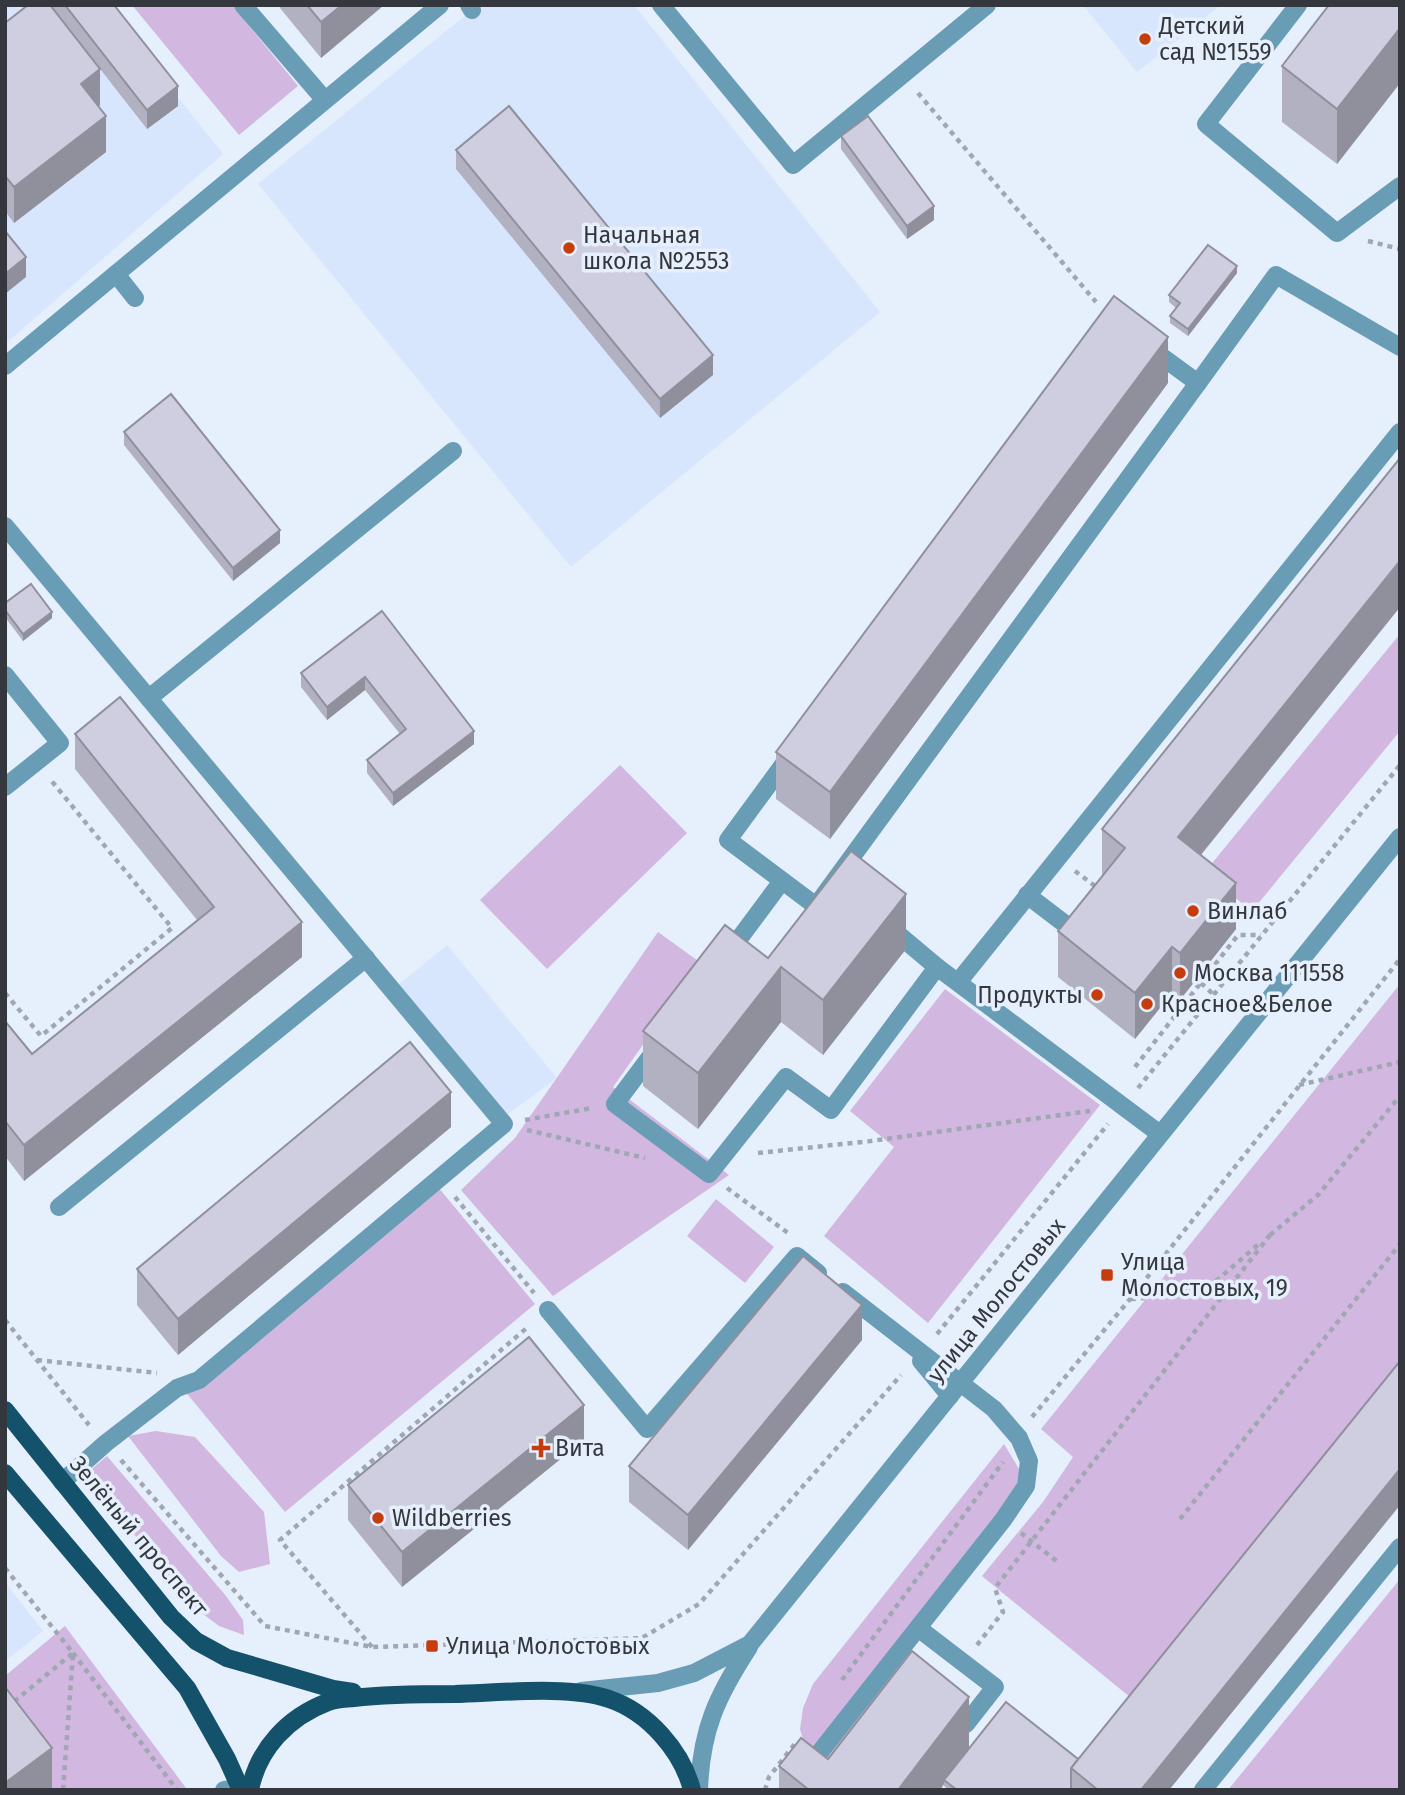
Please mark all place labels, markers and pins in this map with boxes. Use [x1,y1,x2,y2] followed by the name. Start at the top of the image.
[1158,12,1272,66] place label: Детский сад №1559
[1137,31,1153,47] marker: Детский сад №1559
[583,221,730,275] place label: Начальная школа №2553
[561,240,577,256] marker: Начальная школа №2553
[1207,897,1288,925] place label: Винлаб
[1185,903,1201,919] marker: Винлаб
[1194,959,1344,987] place label: Москва 111558
[1172,965,1188,981] marker: Москва 111558
[977,981,1083,1009] place label: Продукты
[1089,987,1105,1003] marker: Продукты
[1161,990,1333,1018] place label: Красное&Белое
[1139,996,1155,1012] marker: Красное&Белое
[1121,1248,1288,1302] place label: Улица Молостовых, 19
[1099,1267,1115,1283] marker: Улица Молостовых, 19
[555,1434,605,1462] place label: Вита
[533,1440,549,1456] marker: Вита
[392,1504,512,1532] place label: Wildberries
[370,1510,386,1526] marker: Wildberries
[446,1632,650,1660] place label: Улица Молостовых
[424,1638,440,1654] marker: Улица Молостовых

